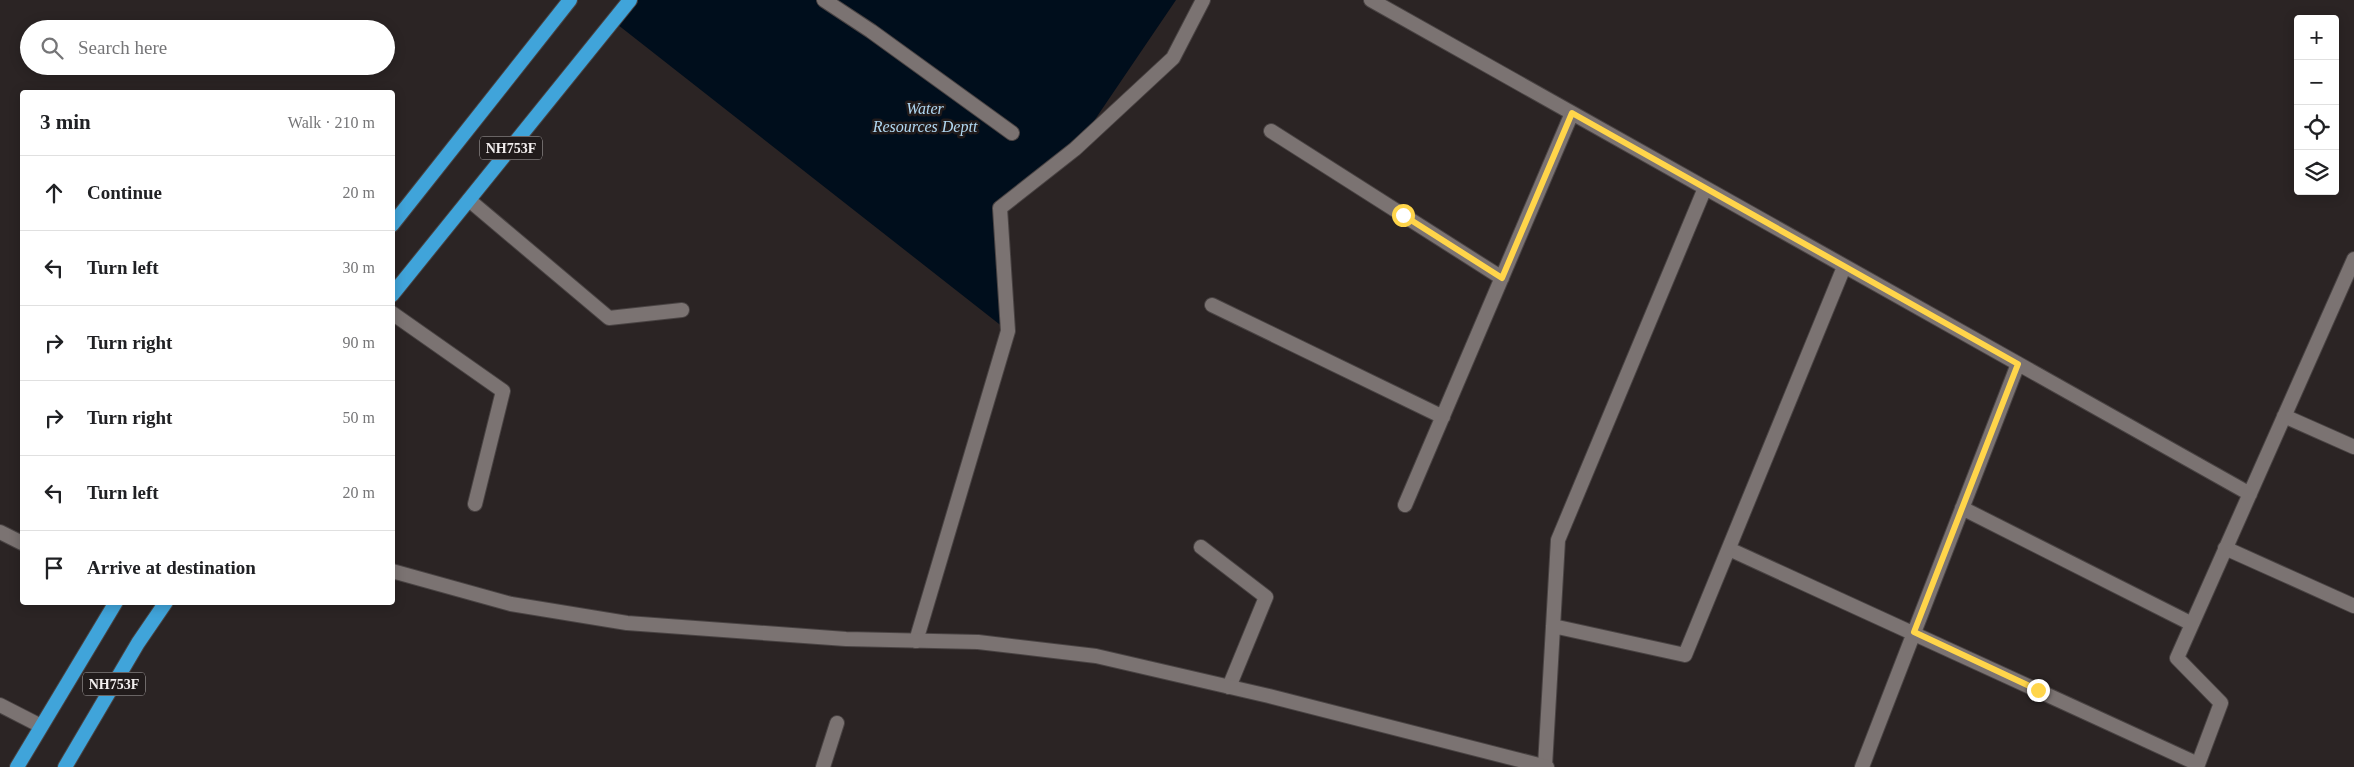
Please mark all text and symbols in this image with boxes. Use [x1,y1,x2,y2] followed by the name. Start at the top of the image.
[2294,15,2339,195] map controls
[2294,15,2339,60] button: +
[20,20,395,75] search box
[38,34,66,62] icon: search
[78,37,167,58] text: Search here
[2294,60,2339,105] button: −
[872,100,978,136] water label: Water Resources Deptt
[2294,105,2339,150] button: locate
[40,110,91,134] text: 3 min
[288,114,375,131] text: Walk · 210 m
[480,136,542,160] road number: NH753F
[2294,150,2339,195] button: layers
[40,179,68,207] icon: ahead
[87,182,162,203] text: Continue
[343,184,375,201] text: 20 m
[1392,204,1415,227] route start
[40,254,68,282] icon: left
[87,257,159,278] text: Turn left
[343,259,375,276] text: 30 m
[40,329,68,357] icon: right
[87,332,172,353] text: Turn right
[343,334,375,351] text: 90 m
[40,404,68,432] icon: right
[87,407,172,428] text: Turn right
[343,409,375,426] text: 50 m
[40,479,68,507] icon: left
[87,482,159,503] text: Turn left
[343,484,375,501] text: 20 m
[40,554,68,582] icon: arrive
[87,557,256,578] text: Arrive at destination
[83,672,145,696] road number: NH753F
[2027,679,2050,702] route end

